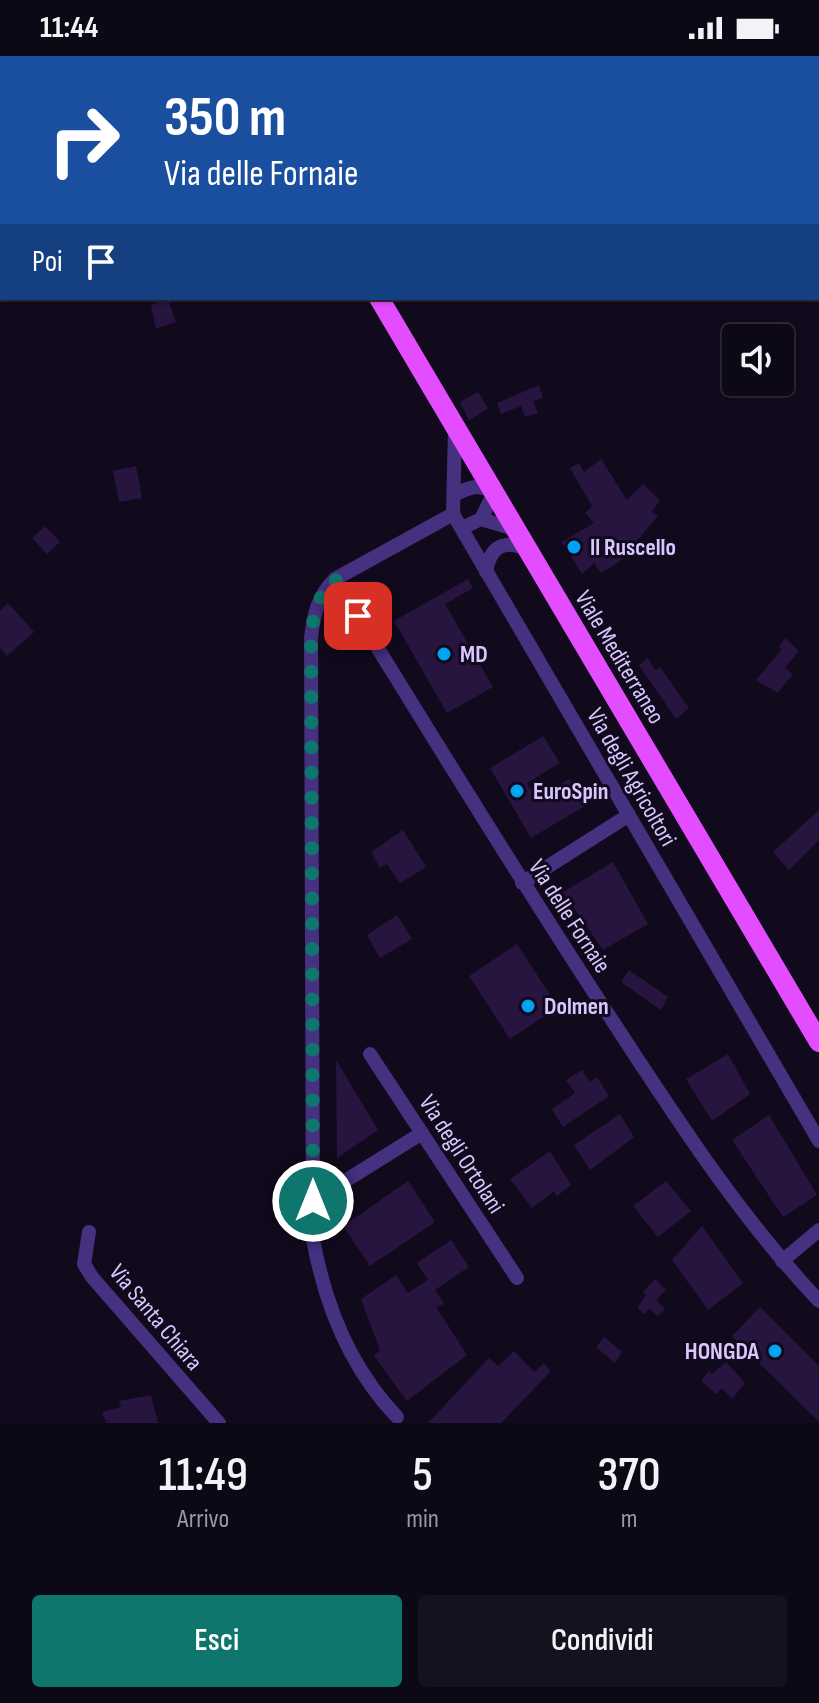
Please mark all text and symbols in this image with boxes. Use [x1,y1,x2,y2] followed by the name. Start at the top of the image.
[40,10,98,46] text: 11:44
[164,85,286,152] text: 350 m
[32,88,136,192] icon: right
[164,153,358,196] text: Via delle Fornaie
[79,240,123,284] icon: arrive
[32,244,63,280] text: Poi
[722,324,794,396] map controls
[722,324,794,396] button: sound
[590,533,676,562] place label: Il Ruscello
[565,538,583,556] marker: Il Ruscello
[324,582,392,650] pin
[568,585,671,729] street label: Viale Mediterraneo
[336,594,380,638] icon: arrive
[460,640,488,669] place label: MD
[435,645,453,663] marker: MD
[580,703,683,851] street label: Via degli Agricoltori
[533,777,608,806] place label: EuroSpin
[508,782,526,800] marker: EuroSpin
[522,854,617,979] street label: Via delle Fornaie
[544,992,609,1021] place label: Dolmen
[519,997,537,1015] marker: Dolmen
[413,1090,511,1219] street label: Via degli Ortolani
[271,1159,355,1243] position arrow
[103,1258,208,1376] street label: Via Santa Chiara
[685,1337,760,1366] place label: HONGDA
[766,1342,784,1360] marker: HONGDA
[158,1447,248,1504] text: 11:49
[413,1447,433,1504] text: 5
[597,1447,661,1504] text: 370
[177,1504,229,1535] text: Arrivo
[406,1504,439,1535] text: min
[621,1504,637,1535] text: m
[32,1595,402,1687] button: Esci
[418,1595,787,1687] button: Condividi

